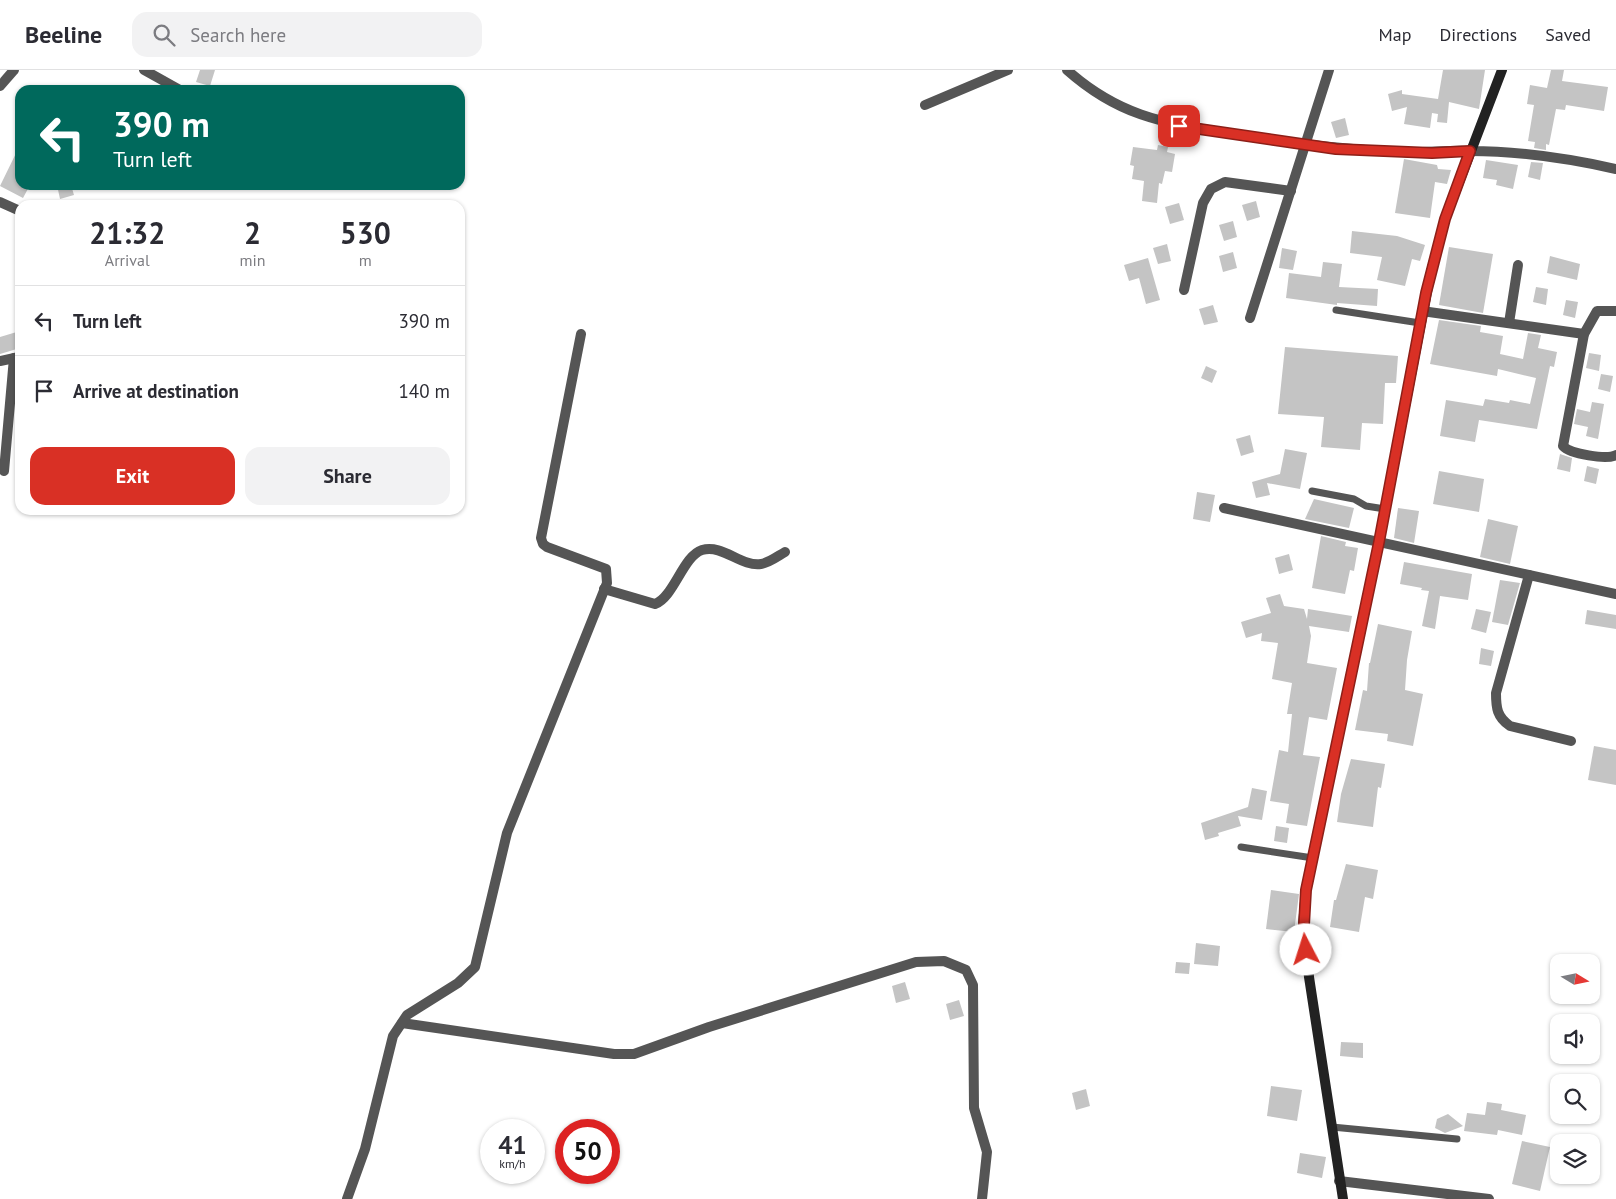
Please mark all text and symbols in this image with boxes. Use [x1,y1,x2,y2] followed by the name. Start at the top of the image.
[132,12,482,57] search box
[25,19,102,50] text: Beeline
[150,21,178,49] icon: search
[190,23,286,47] text: Search here
[1379,23,1411,46] text: Map
[1439,23,1517,46] text: Directions
[1545,23,1591,46] text: Saved
[113,101,210,147] text: 390 m
[30,105,95,170] icon: left
[1158,105,1200,147] pin
[1165,112,1193,140] icon: arrive
[113,145,192,173] text: Turn left
[89,213,165,252] text: 21:32
[244,213,261,252] text: 2
[340,213,391,252] text: 530
[105,250,150,270] text: Arrival
[240,250,266,270] text: min
[359,250,372,270] text: m
[30,307,58,335] icon: left
[73,309,142,333] text: Turn left
[398,309,450,333] text: 390 m
[30,377,58,405] icon: arrive
[73,379,239,403] text: Arrive at destination
[398,379,450,403] text: 140 m
[30,447,235,505] button: Exit
[245,447,450,505] button: Share
[1279,923,1331,975] position arrow
[1550,954,1600,1004] north arrow
[1550,954,1600,1184] map controls
[1550,1014,1600,1064] button: sound
[1550,1074,1600,1124] button: search
[555,1119,620,1184] speed limit sign: 50
[498,1129,527,1161] text: 41
[1550,1134,1600,1184] button: layers
[499,1156,526,1171] text: km/h

